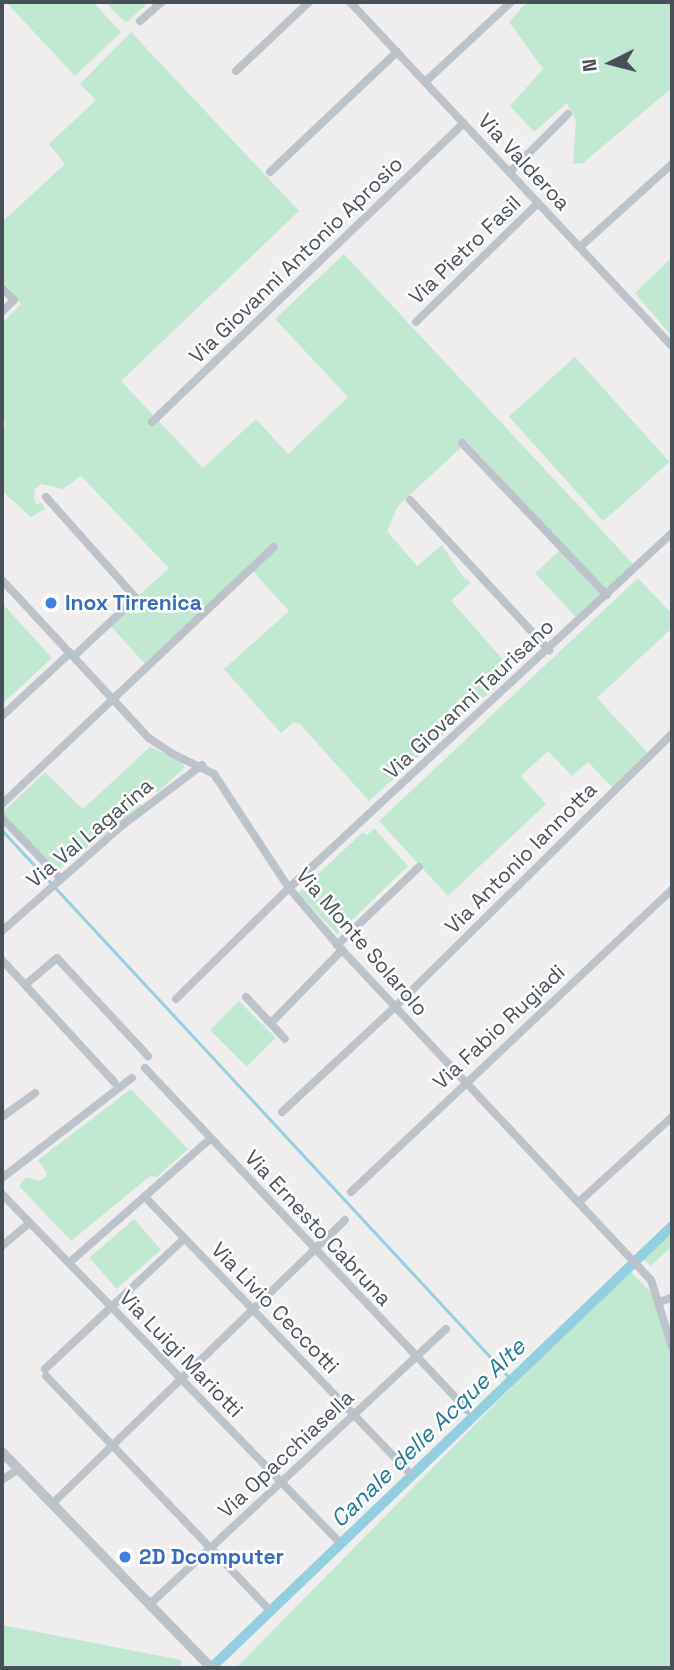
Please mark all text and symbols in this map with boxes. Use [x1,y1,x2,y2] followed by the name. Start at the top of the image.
[576,28,646,98] north arrow
[577,58,603,73] text: N
[473,108,575,216] street label: Via Valderoa
[184,151,408,369] street label: Via Giovanni Antonio Aprosio
[404,190,526,310] street label: Via Pietro Fasil
[65,590,202,616] place label: Inox Tirrenica
[43,595,59,611] marker: Inox Tirrenica
[379,614,559,784] street label: Via Giovanni Taurisano
[22,773,158,893] street label: Via Val Lagarina
[440,777,602,939] street label: Via Antonio Iannotta
[291,863,433,1021] street label: Via Monte Solarolo
[428,959,570,1095] street label: Via Fabio Rugiadi
[239,1145,397,1311] street label: Via Ernesto Cabruna
[206,1237,344,1379] street label: Via Livio Ceccotti
[114,1285,248,1423] street label: Via Luigi Mariotti
[325,1333,531,1533] water label: Canale delle Acque Alte
[213,1385,359,1523] street label: Via Opacchiasella
[139,1544,284,1570] place label: 2D Dcomputer
[117,1549,133,1565] marker: 2D Dcomputer

